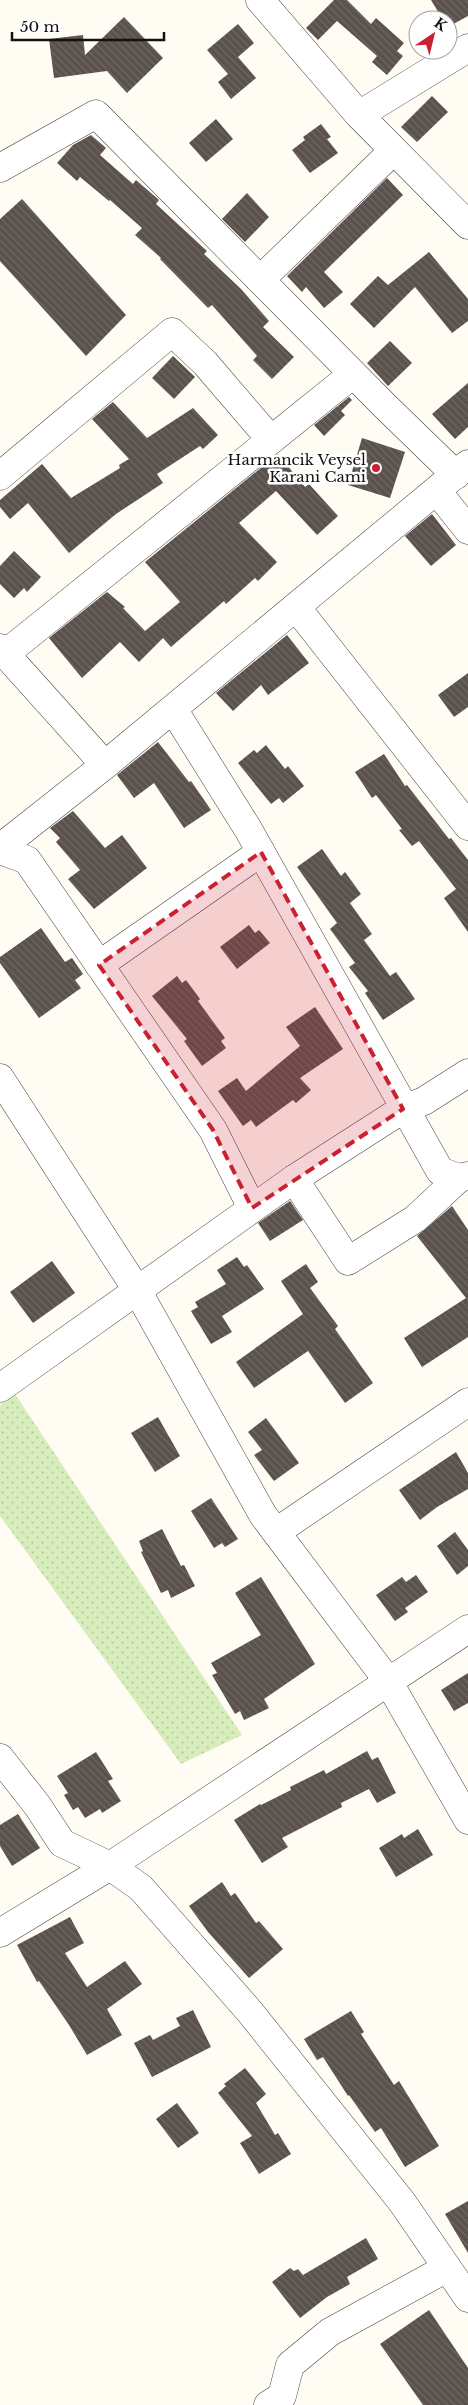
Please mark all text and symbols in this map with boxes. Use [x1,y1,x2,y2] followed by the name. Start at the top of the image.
[12,10,165,42] scale bar
[408,10,458,60] north arrow
[431,14,451,35] text: K
[20,17,60,36] text: 50 m
[228,450,366,486] place label: Harmancik Veysel Karani Cami
[370,462,382,474] marker: Harmancik Veysel Karani Cami

